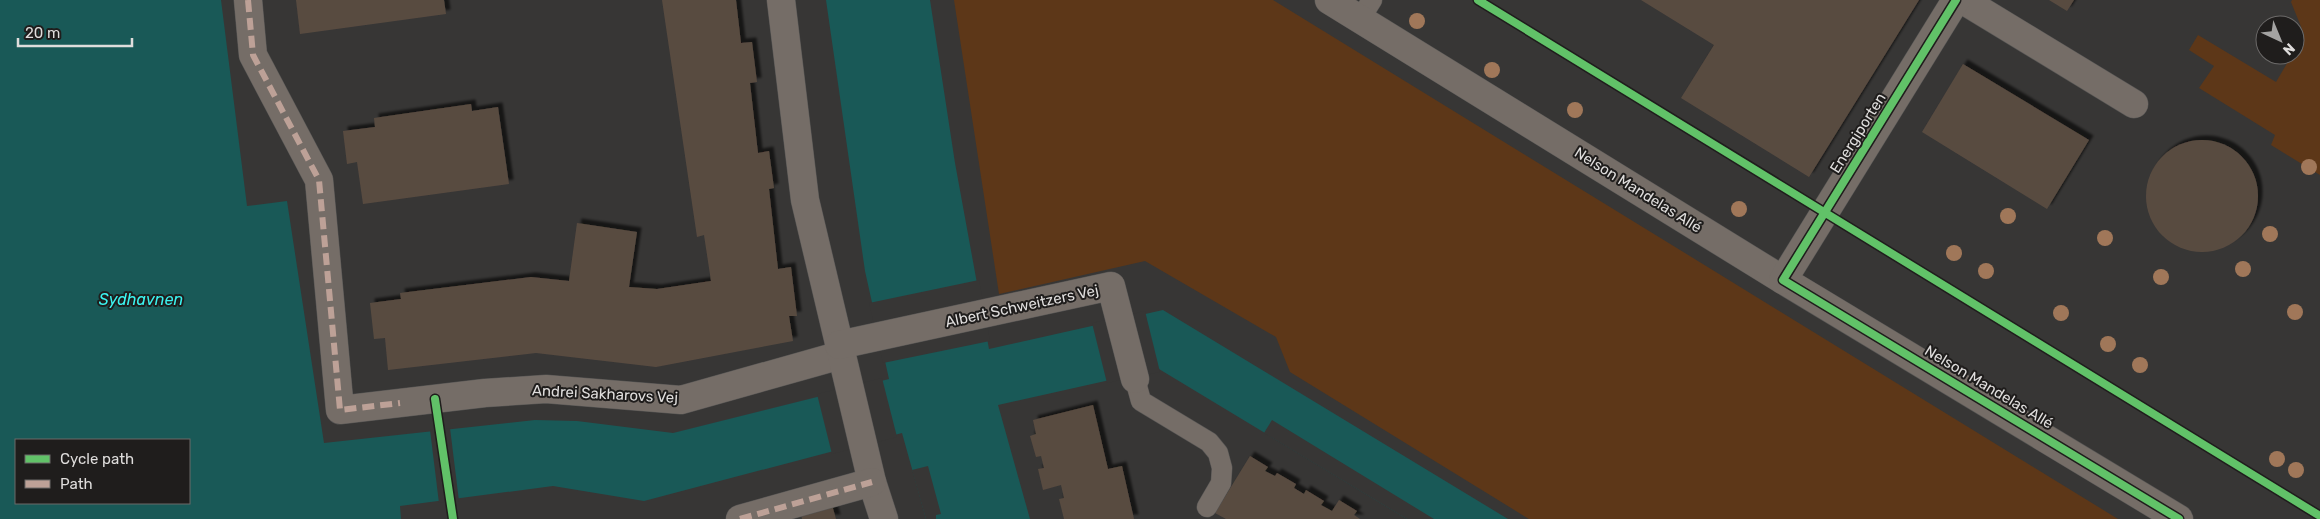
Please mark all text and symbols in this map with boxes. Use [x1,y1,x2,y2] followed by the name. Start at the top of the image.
[18,15,131,47] scale bar
[2255,15,2305,65] north arrow
[25,24,60,42] text: 20 m
[2279,39,2298,59] text: N
[1826,90,1890,176] street label: Energiporten
[1571,143,1705,237] street label: Nelson Mandelas Allé
[944,281,1100,331] street label: Albert Schweitzers Vej
[99,290,183,309] water label: Sydhavnen
[1921,342,2057,432] street label: Nelson Mandelas Allé
[532,381,678,407] street label: Andrei Sakharovs Vej
[15,439,190,504] legend
[60,450,134,468] text: Cycle path
[60,475,93,493] text: Path

